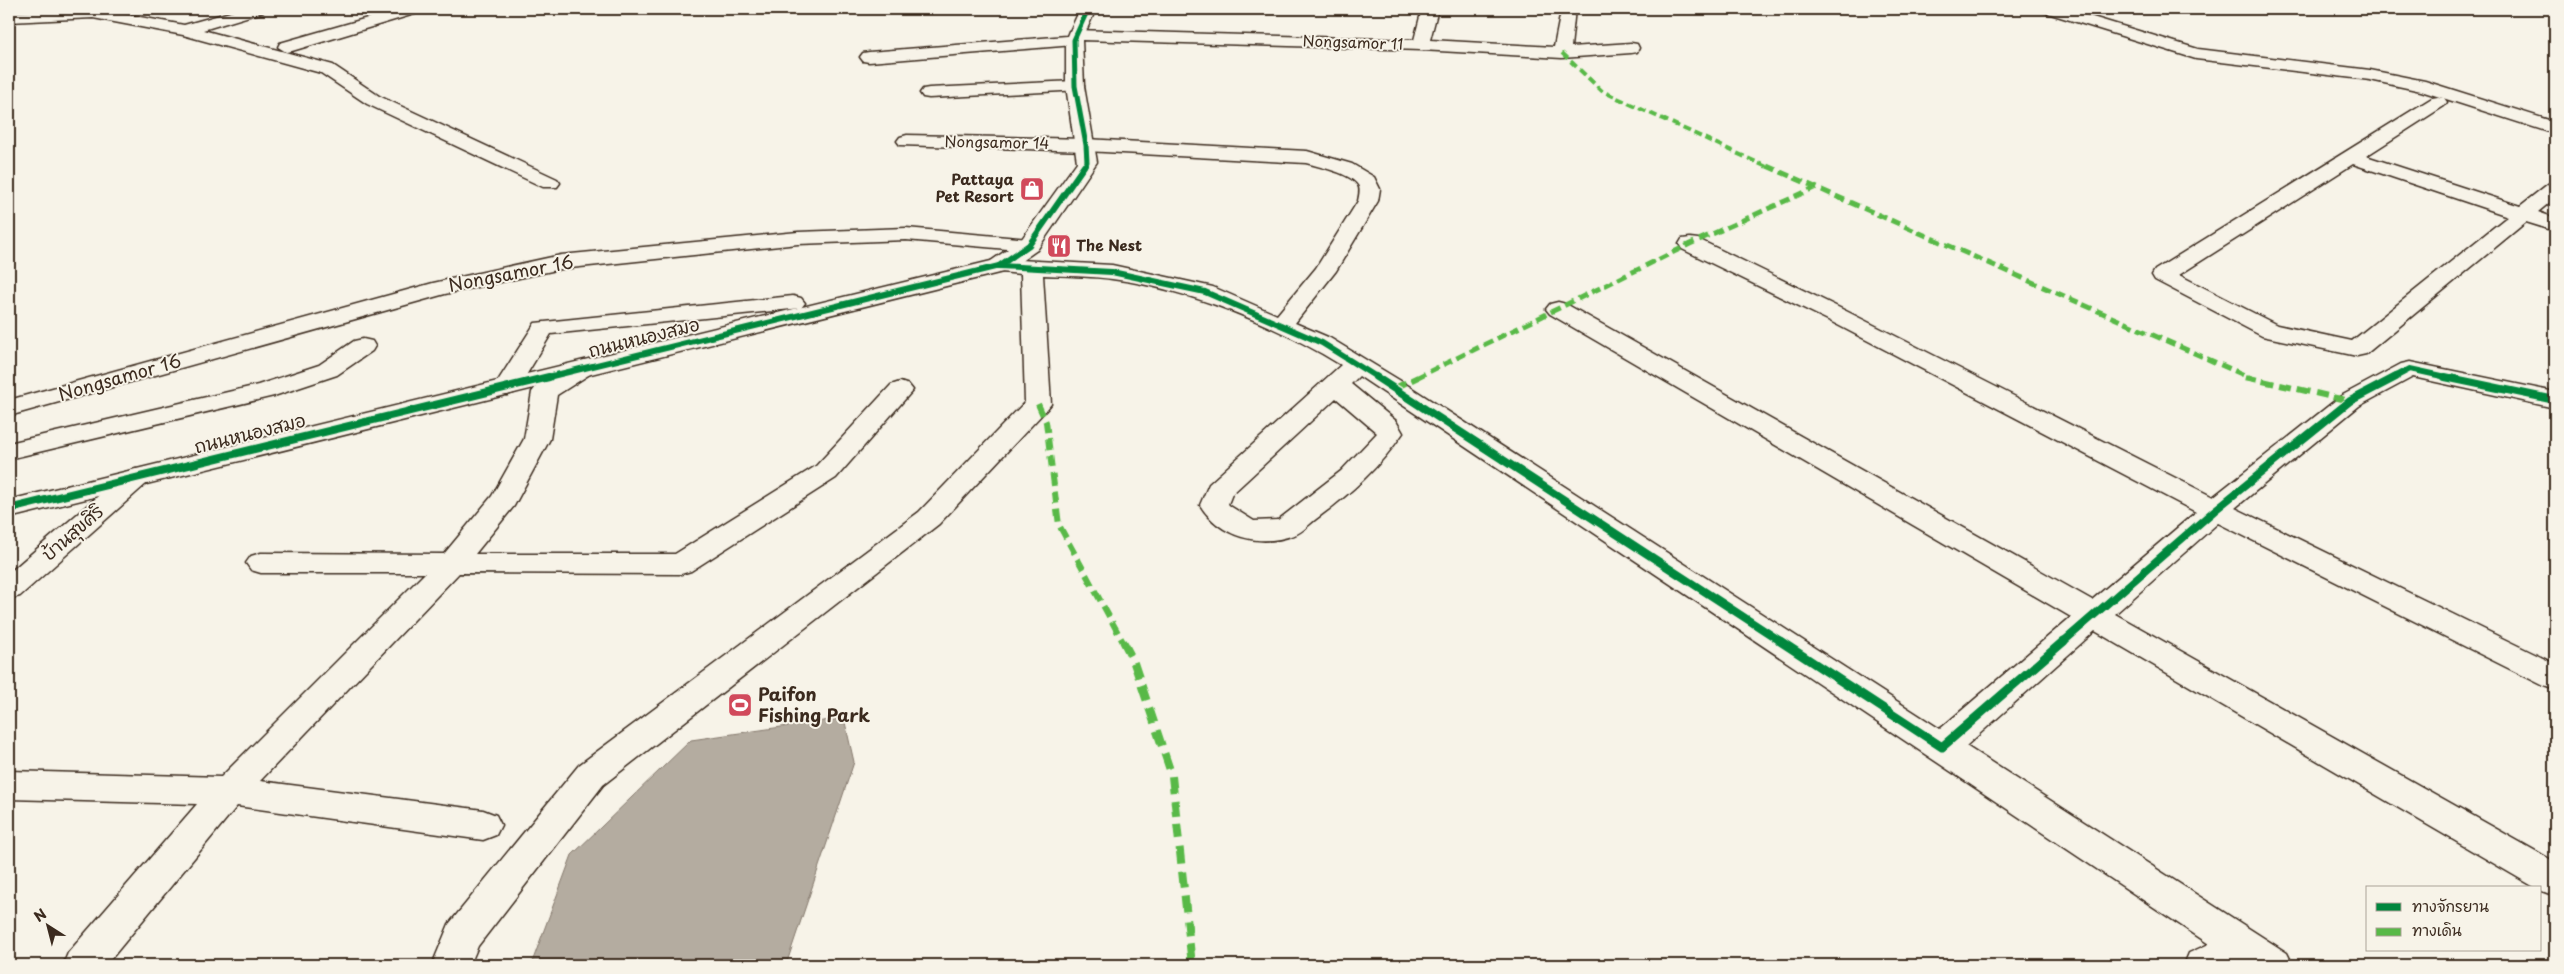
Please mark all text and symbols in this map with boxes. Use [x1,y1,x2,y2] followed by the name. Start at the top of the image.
[1302,28,1404,55] street label: Nongsamor 11
[944,129,1050,154] street label: Nongsamor 14
[935,167,1015,207] place label: Pattaya Pet Resort
[1019,176,1045,202] shop icon: Pattaya Pet Resort
[1046,233,1072,259] restaurant icon: The Nest
[1076,233,1142,256] place label: The Nest
[446,247,575,298] street label: Nongsamor 16
[585,310,702,363] street label: ถนนหนองสมอ
[55,346,184,407] street label: Nongsamor 16
[191,406,308,459] street label: ถนนหนองสมอ
[35,497,110,568] street label: บ้านสุขศิริ
[758,680,870,728] place label: Paifon Fishing Park
[727,692,753,718] sports icon: Paifon Fishing Park
[2366,886,2542,952] legend
[2412,894,2489,917] text: ทางจักรยาน
[22,902,72,952] north arrow
[29,903,51,927] text: N
[2412,918,2462,941] text: ทางเดิน

